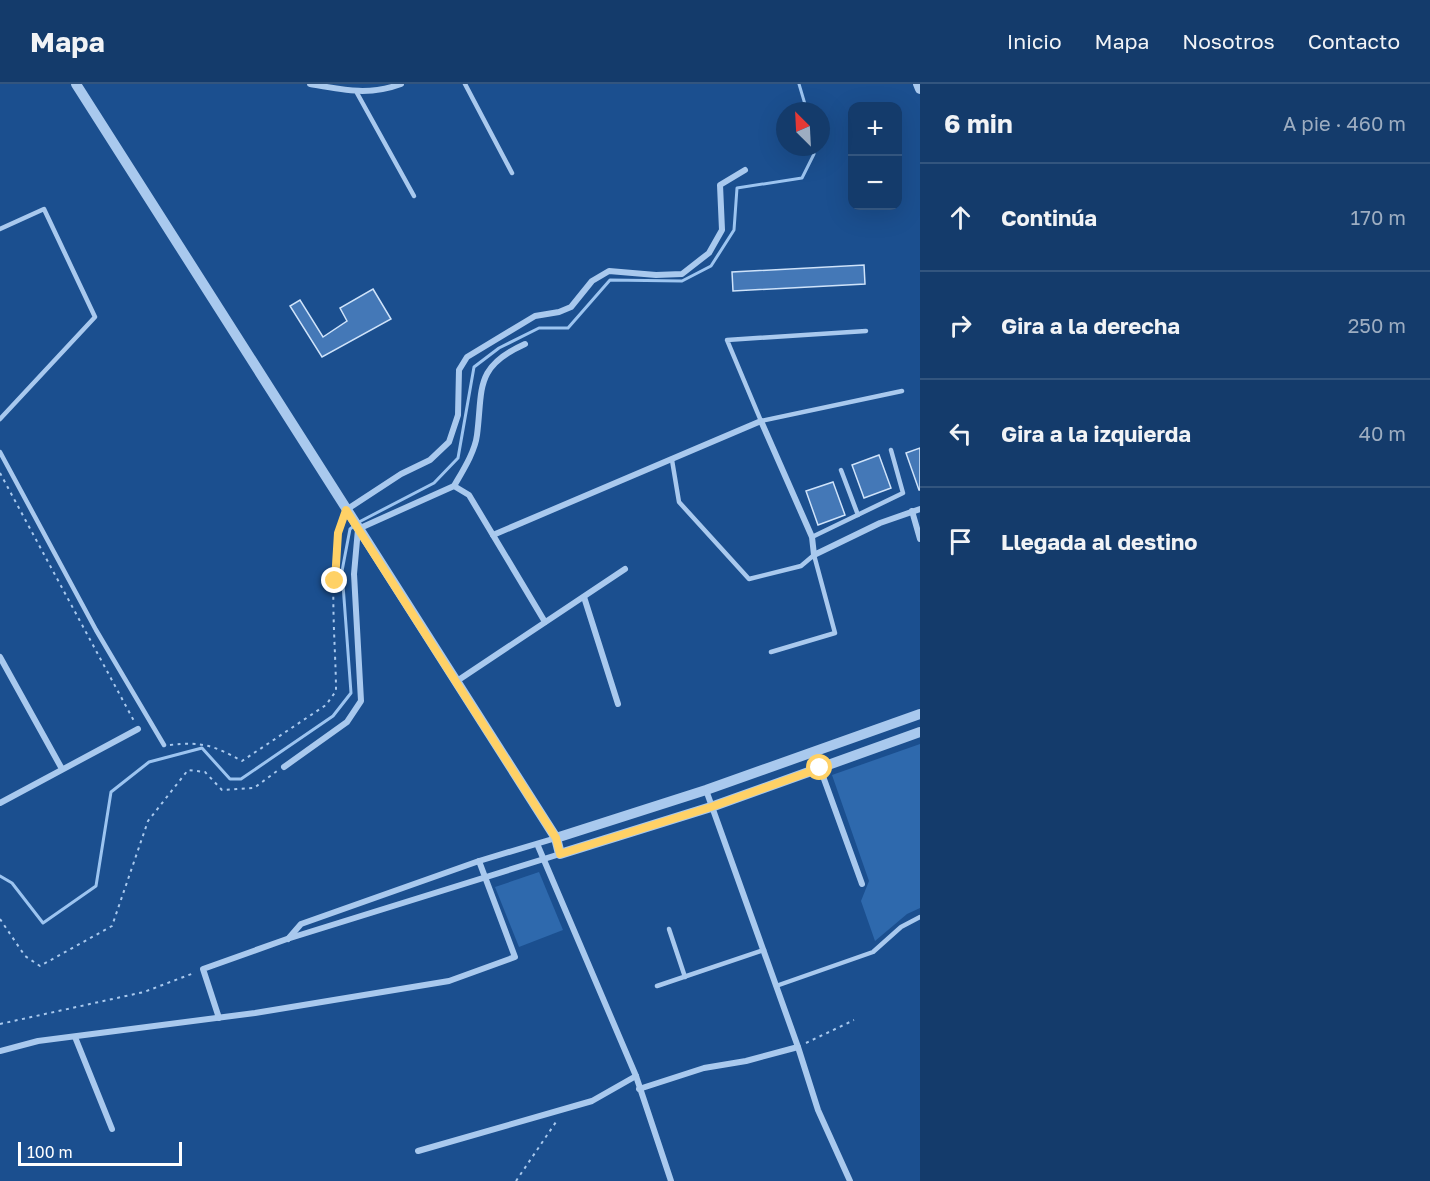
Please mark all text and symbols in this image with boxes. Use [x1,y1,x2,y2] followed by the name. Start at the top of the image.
[30,25,105,58] text: Mapa
[1007,28,1062,54] text: Inicio
[1095,28,1149,54] text: Mapa
[1182,28,1275,54] text: Nosotros
[1308,28,1400,54] text: Contacto
[776,102,830,156] north arrow
[848,102,902,210] map controls
[848,102,902,156] button: +
[944,108,1013,139] text: 6 min
[1283,111,1406,135] text: A pie · 460 m
[848,156,902,210] button: −
[944,201,977,234] icon: ahead
[1001,204,1097,231] text: Continúa
[1351,205,1406,229] text: 170 m
[944,309,977,342] icon: right
[1001,312,1180,339] text: Gira a la derecha
[1348,313,1406,337] text: 250 m
[944,417,977,450] icon: left
[1001,420,1191,447] text: Gira a la izquierda
[1359,421,1406,445] text: 40 m
[944,525,977,558] icon: arrive
[1001,528,1198,555] text: Llegada al destino
[321,567,347,593] route end
[806,754,832,780] route start
[18,1139,182,1166] scale bar
[27,1142,73,1162] text: 100 m

